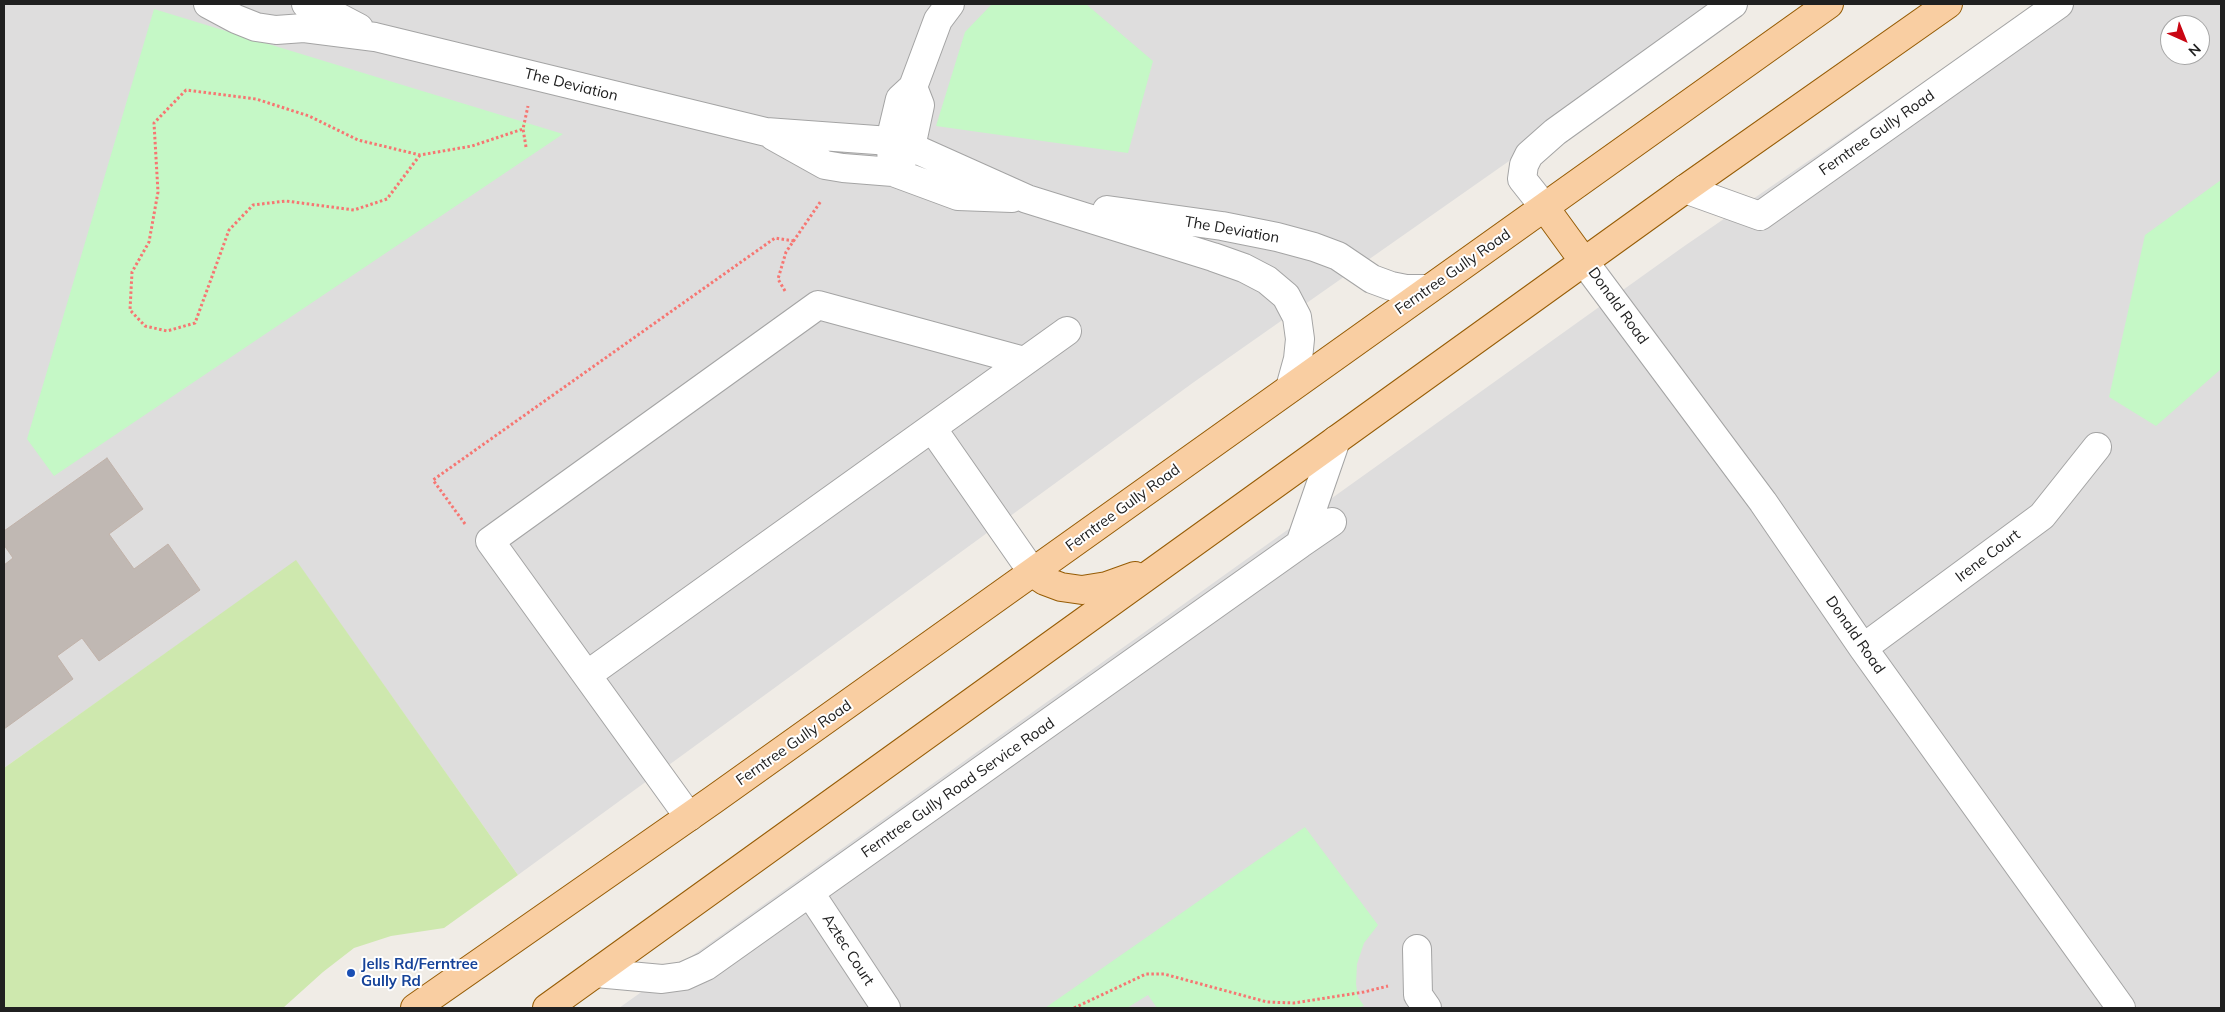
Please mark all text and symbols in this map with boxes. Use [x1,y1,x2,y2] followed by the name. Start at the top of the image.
[2160,15,2210,65] north arrow
[2185,40,2205,60] text: N
[522,65,620,105] street label: The Deviation
[1816,86,1938,180] street label: Ferntree Gully Road
[1183,213,1281,247] street label: The Deviation
[1392,225,1514,319] street label: Ferntree Gully Road
[1584,264,1652,348] street label: Donald Road
[1062,461,1184,555] street label: Ferntree Gully Road
[1952,526,2024,586] street label: Irene Court
[1822,593,1888,677] street label: Donald Road
[733,696,855,790] street label: Ferntree Gully Road
[858,714,1058,862] street label: Ferntree Gully Road Service Road
[818,911,878,989] street label: Aztec Court
[361,955,478,990] place label: Jells Rd/Ferntree Gully Rd
[345,967,357,979] marker: Jells Rd/Ferntree Gully Rd

